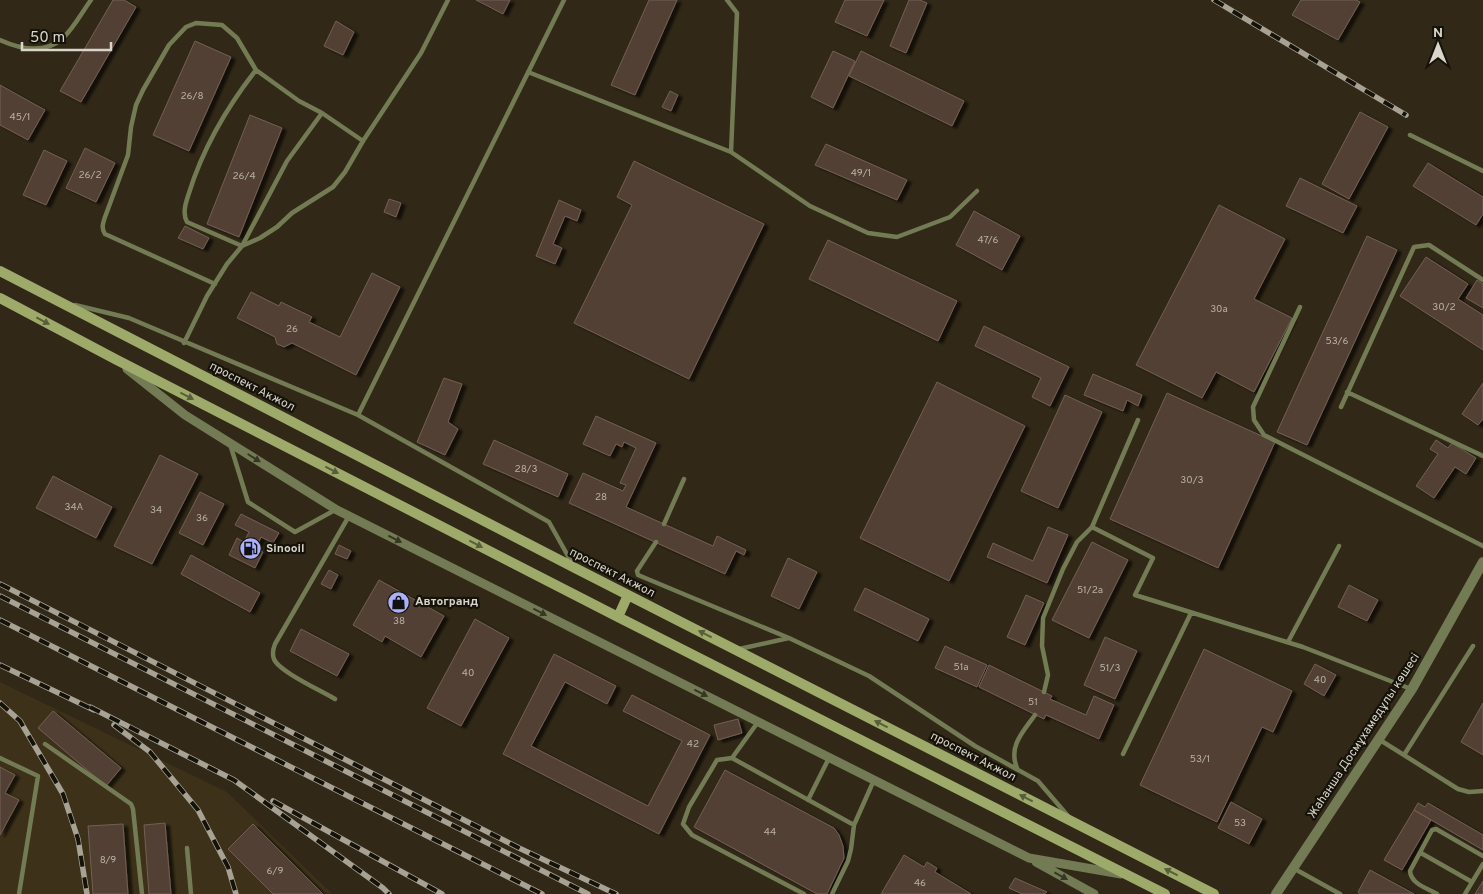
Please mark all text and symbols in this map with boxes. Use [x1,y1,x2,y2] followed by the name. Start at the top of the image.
[22,20,111,52] scale bar
[1413,20,1463,70] north arrow
[1433,25,1443,42] text: N
[30,29,65,48] text: 50 m
[180,90,204,103] house number: 26/8
[9,111,31,124] house number: 45/1
[851,167,871,180] house number: 49/1
[78,169,102,182] house number: 26/2
[232,170,256,183] house number: 26/4
[977,234,999,247] house number: 47/6
[1432,301,1456,314] house number: 30/2
[1210,303,1228,316] house number: 30а
[36,317,50,325] one-way arrow
[286,323,298,336] house number: 26
[1326,335,1348,348] house number: 53/6
[206,358,298,416] street label: проспект Акжол
[180,392,194,400] one-way arrow
[248,454,261,463] one-way arrow
[515,463,537,476] house number: 28/3
[325,466,339,474] one-way arrow
[1180,474,1204,487] house number: 30/3
[595,491,607,504] house number: 28
[65,501,84,514] house number: 34А
[150,504,162,517] house number: 34
[196,512,208,525] house number: 36
[388,535,402,543] one-way arrow
[238,537,262,561] fuel station icon: Sinooil
[469,540,484,548] one-way arrow
[266,541,304,557] place label: Sinooil
[566,544,658,602] street label: проспект Акжол
[1077,584,1103,597] house number: 51/2а
[387,590,411,614] shop icon: Автогранд
[415,594,478,610] place label: Автогранд
[533,608,547,616] one-way arrow
[393,615,405,628] house number: 38
[698,630,712,638] one-way arrow
[1304,650,1424,822] street label: Жаһанша Досмұхамедұлы көшесі
[954,661,968,674] house number: 51а
[1100,662,1120,675] house number: 51/3
[462,667,474,680] house number: 40
[1314,674,1326,687] house number: 40
[694,689,708,697] one-way arrow
[1028,696,1038,709] house number: 51
[874,720,888,728] one-way arrow
[927,728,1019,786] street label: проспект Акжол
[687,738,699,751] house number: 42
[1190,753,1210,766] house number: 53/1
[1019,794,1033,802] one-way arrow
[1234,817,1246,830] house number: 53
[764,826,776,839] house number: 44
[100,854,116,867] house number: 8/9
[267,865,283,878] house number: 6/9
[1163,868,1178,876] one-way arrow
[1054,872,1069,880] one-way arrow
[914,877,926,890] house number: 46

